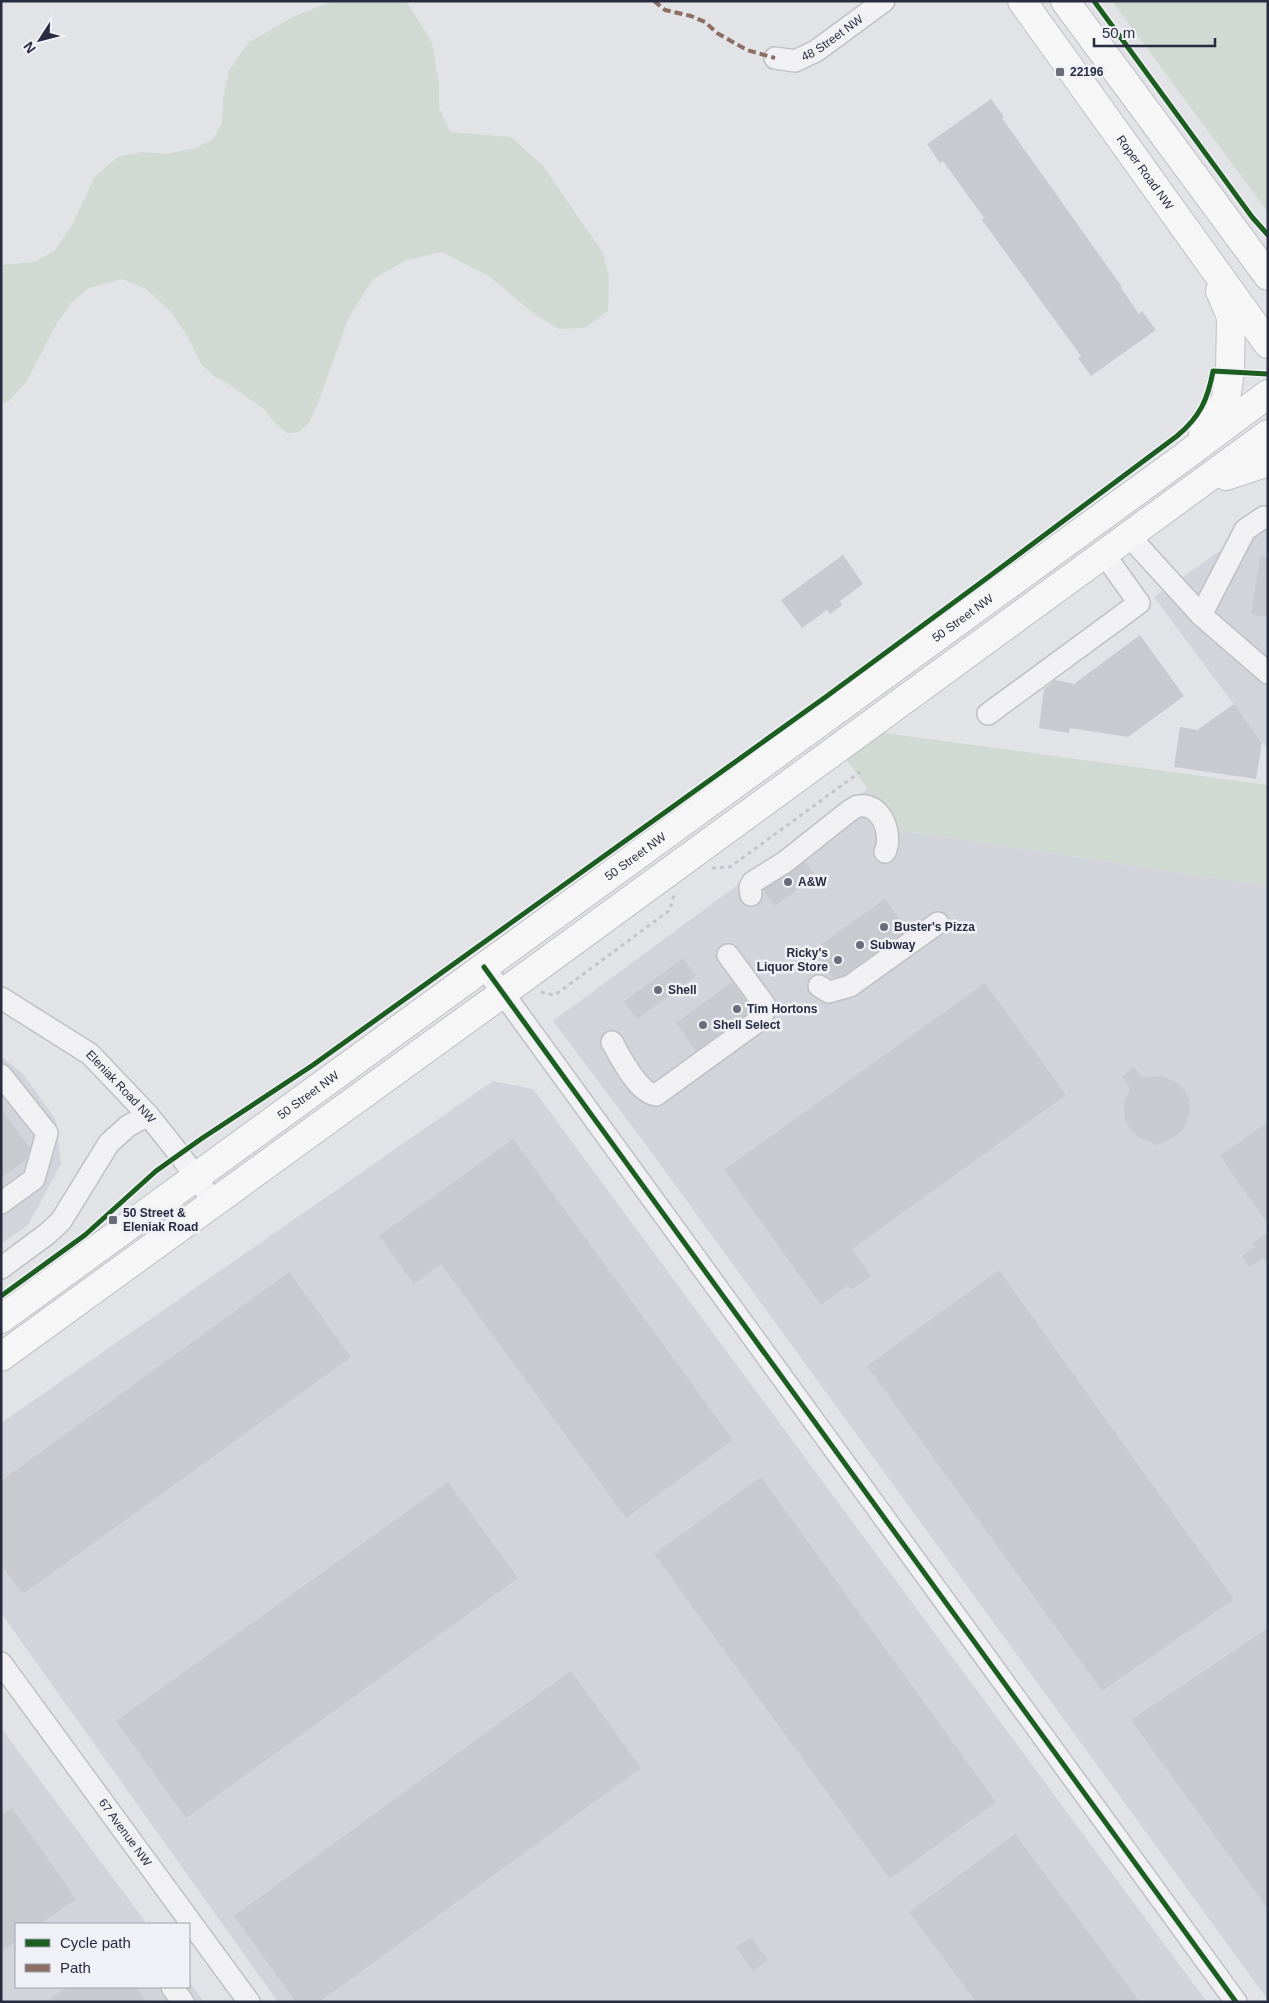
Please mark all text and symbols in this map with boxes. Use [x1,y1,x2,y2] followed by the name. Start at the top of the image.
[799,11,866,64] street label: 48 Street NW
[15,15,65,65] north arrow
[1094,15,1215,47] scale bar
[1102,24,1135,41] text: 50 m
[20,39,39,56] text: N
[1070,65,1104,79] place label: 22196
[1054,66,1066,78] marker: 22196
[1114,133,1177,213] street label: Roper Road NW
[929,591,997,645] street label: 50 Street NW
[602,829,669,884] street label: 50 Street NW
[798,875,827,889] place label: A&W
[782,876,794,888] marker: A&W
[894,920,975,934] place label: Buster's Pizza
[878,921,890,933] marker: Buster's Pizza
[870,938,916,952] place label: Subway
[854,939,866,951] marker: Subway
[757,946,828,974] place label: Ricky's Liquor Store
[832,954,844,966] marker: Ricky's Liquor Store
[668,983,697,997] place label: Shell
[652,984,664,996] marker: Shell
[747,1002,818,1016] place label: Tim Hortons
[731,1003,743,1015] marker: Tim Hortons
[713,1018,780,1032] place label: Shell Select
[697,1019,709,1031] marker: Shell Select
[83,1047,159,1126] street label: Eleniak Road NW
[275,1068,342,1122] street label: 50 Street NW
[123,1206,198,1234] place label: 50 Street & Eleniak Road
[107,1214,119,1226] marker: 50 Street & Eleniak Road
[96,1796,155,1869] street label: 67 Avenue NW
[15,1923,190,1988] legend
[60,1934,131,1951] text: Cycle path
[60,1959,91,1976] text: Path

